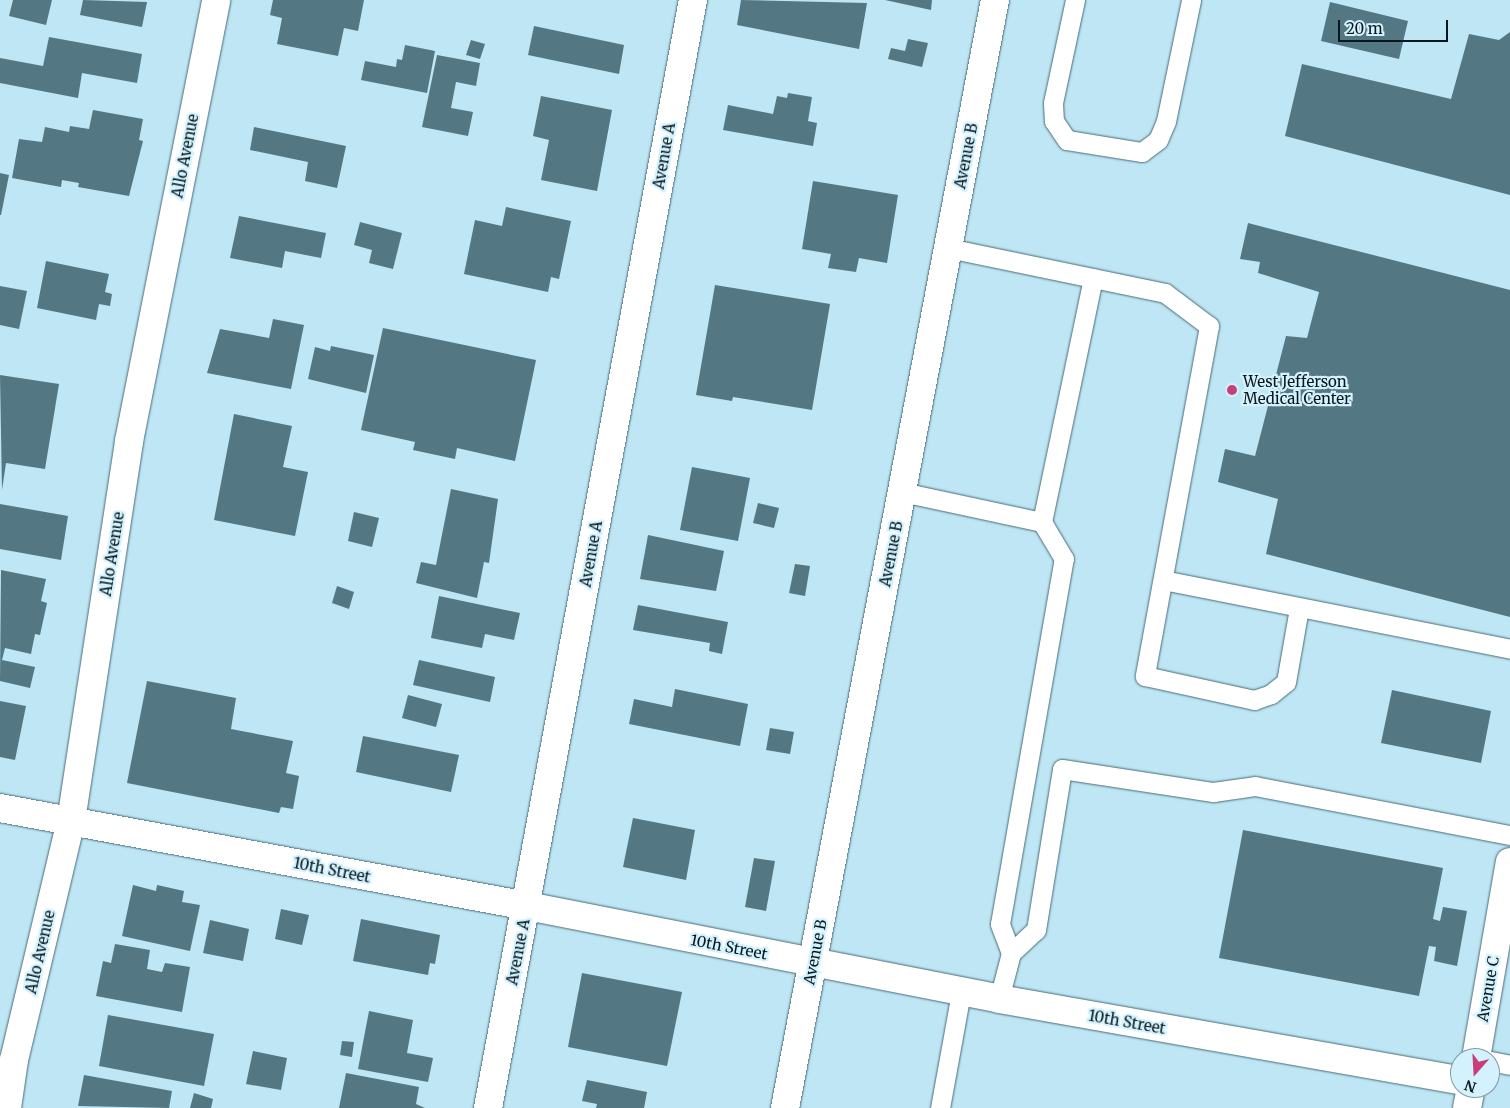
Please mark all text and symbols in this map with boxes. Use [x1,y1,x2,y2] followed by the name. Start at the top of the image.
[1340,10,1450,42] scale bar
[1346,19,1383,38] text: 20 m
[168,113,202,199] street label: Allo Avenue
[649,122,679,190] street label: Avenue A
[951,122,981,190] street label: Avenue B
[1243,372,1351,407] place label: West Jefferson Medical Center
[1225,383,1239,397] marker: West Jefferson Medical Center
[96,511,128,597] street label: Allo Avenue
[576,520,606,588] street label: Avenue A
[876,520,906,588] street label: Avenue B
[292,854,372,886] street label: 10th Street
[22,909,58,995] street label: Allo Avenue
[503,918,533,986] street label: Avenue A
[800,918,830,986] street label: Avenue B
[689,931,769,963] street label: 10th Street
[1473,955,1503,1023] street label: Avenue C
[1087,1006,1167,1038] street label: 10th Street
[1450,1048,1500,1098] north arrow
[1462,1076,1479,1097] text: N

